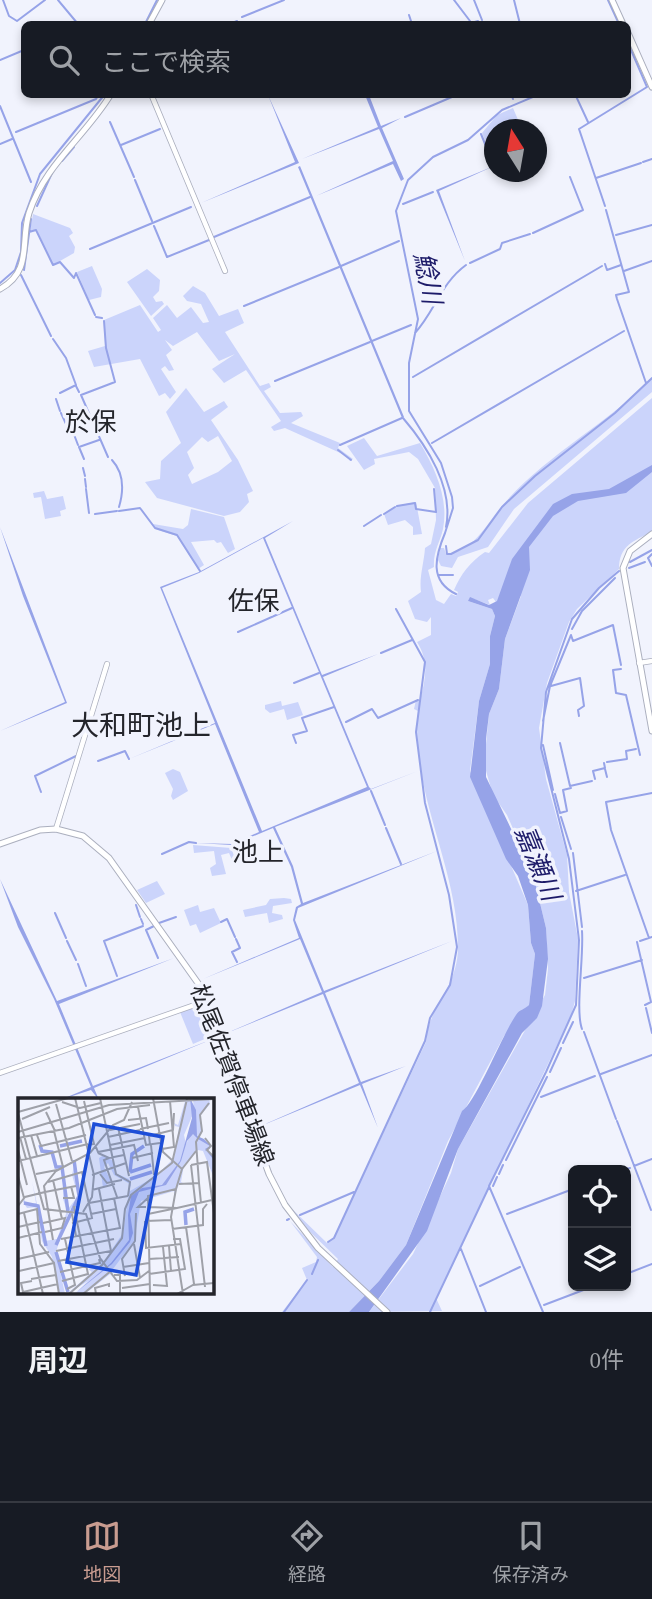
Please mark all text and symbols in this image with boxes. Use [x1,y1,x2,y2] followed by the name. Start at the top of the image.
[21,21,631,98] search box
[45,41,83,79] icon: search
[101,48,231,77] text: ここで検索
[484,119,547,182] north arrow
[408,250,447,309] water label: 鯰川
[65,408,117,437] district label: 於保
[228,587,280,616] district label: 佐保
[71,710,211,741] district label: 大和町池上
[509,822,567,908] water label: 嘉瀬川
[232,838,284,867] district label: 池上
[185,981,279,1169] street label: 松尾佐賀停車場線
[18,1098,214,1294] inset map
[568,1165,631,1291] map controls
[568,1165,631,1228] button: locate
[568,1228,631,1291] button: layers
[28,1344,88,1377] text: 周辺
[590,1348,624,1373] text: 0件
[83,1517,121,1586] tab: 地図
[288,1517,326,1586] tab: 経路
[493,1517,569,1586] tab: 保存済み

